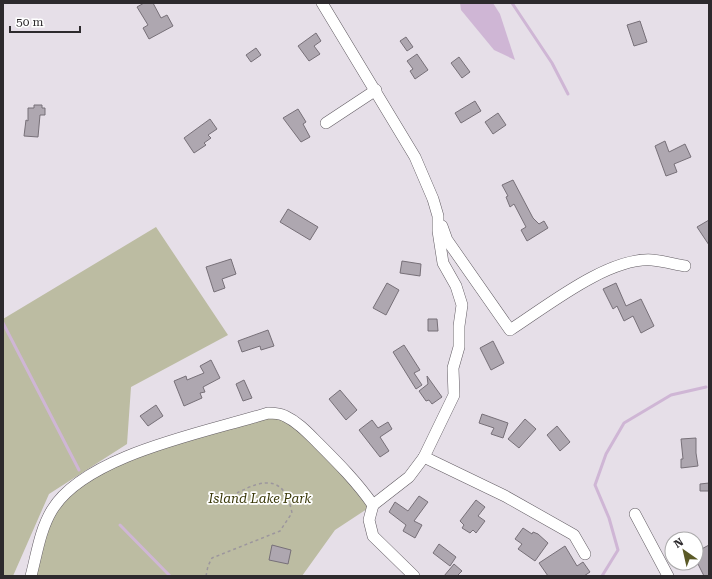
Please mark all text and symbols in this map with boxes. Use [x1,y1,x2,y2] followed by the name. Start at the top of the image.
[10,8,80,34] scale bar
[16,15,43,29] text: 50 m
[208,491,312,506] park label: Island Lake Park
[664,531,704,571] north arrow
[672,535,686,551] text: N

